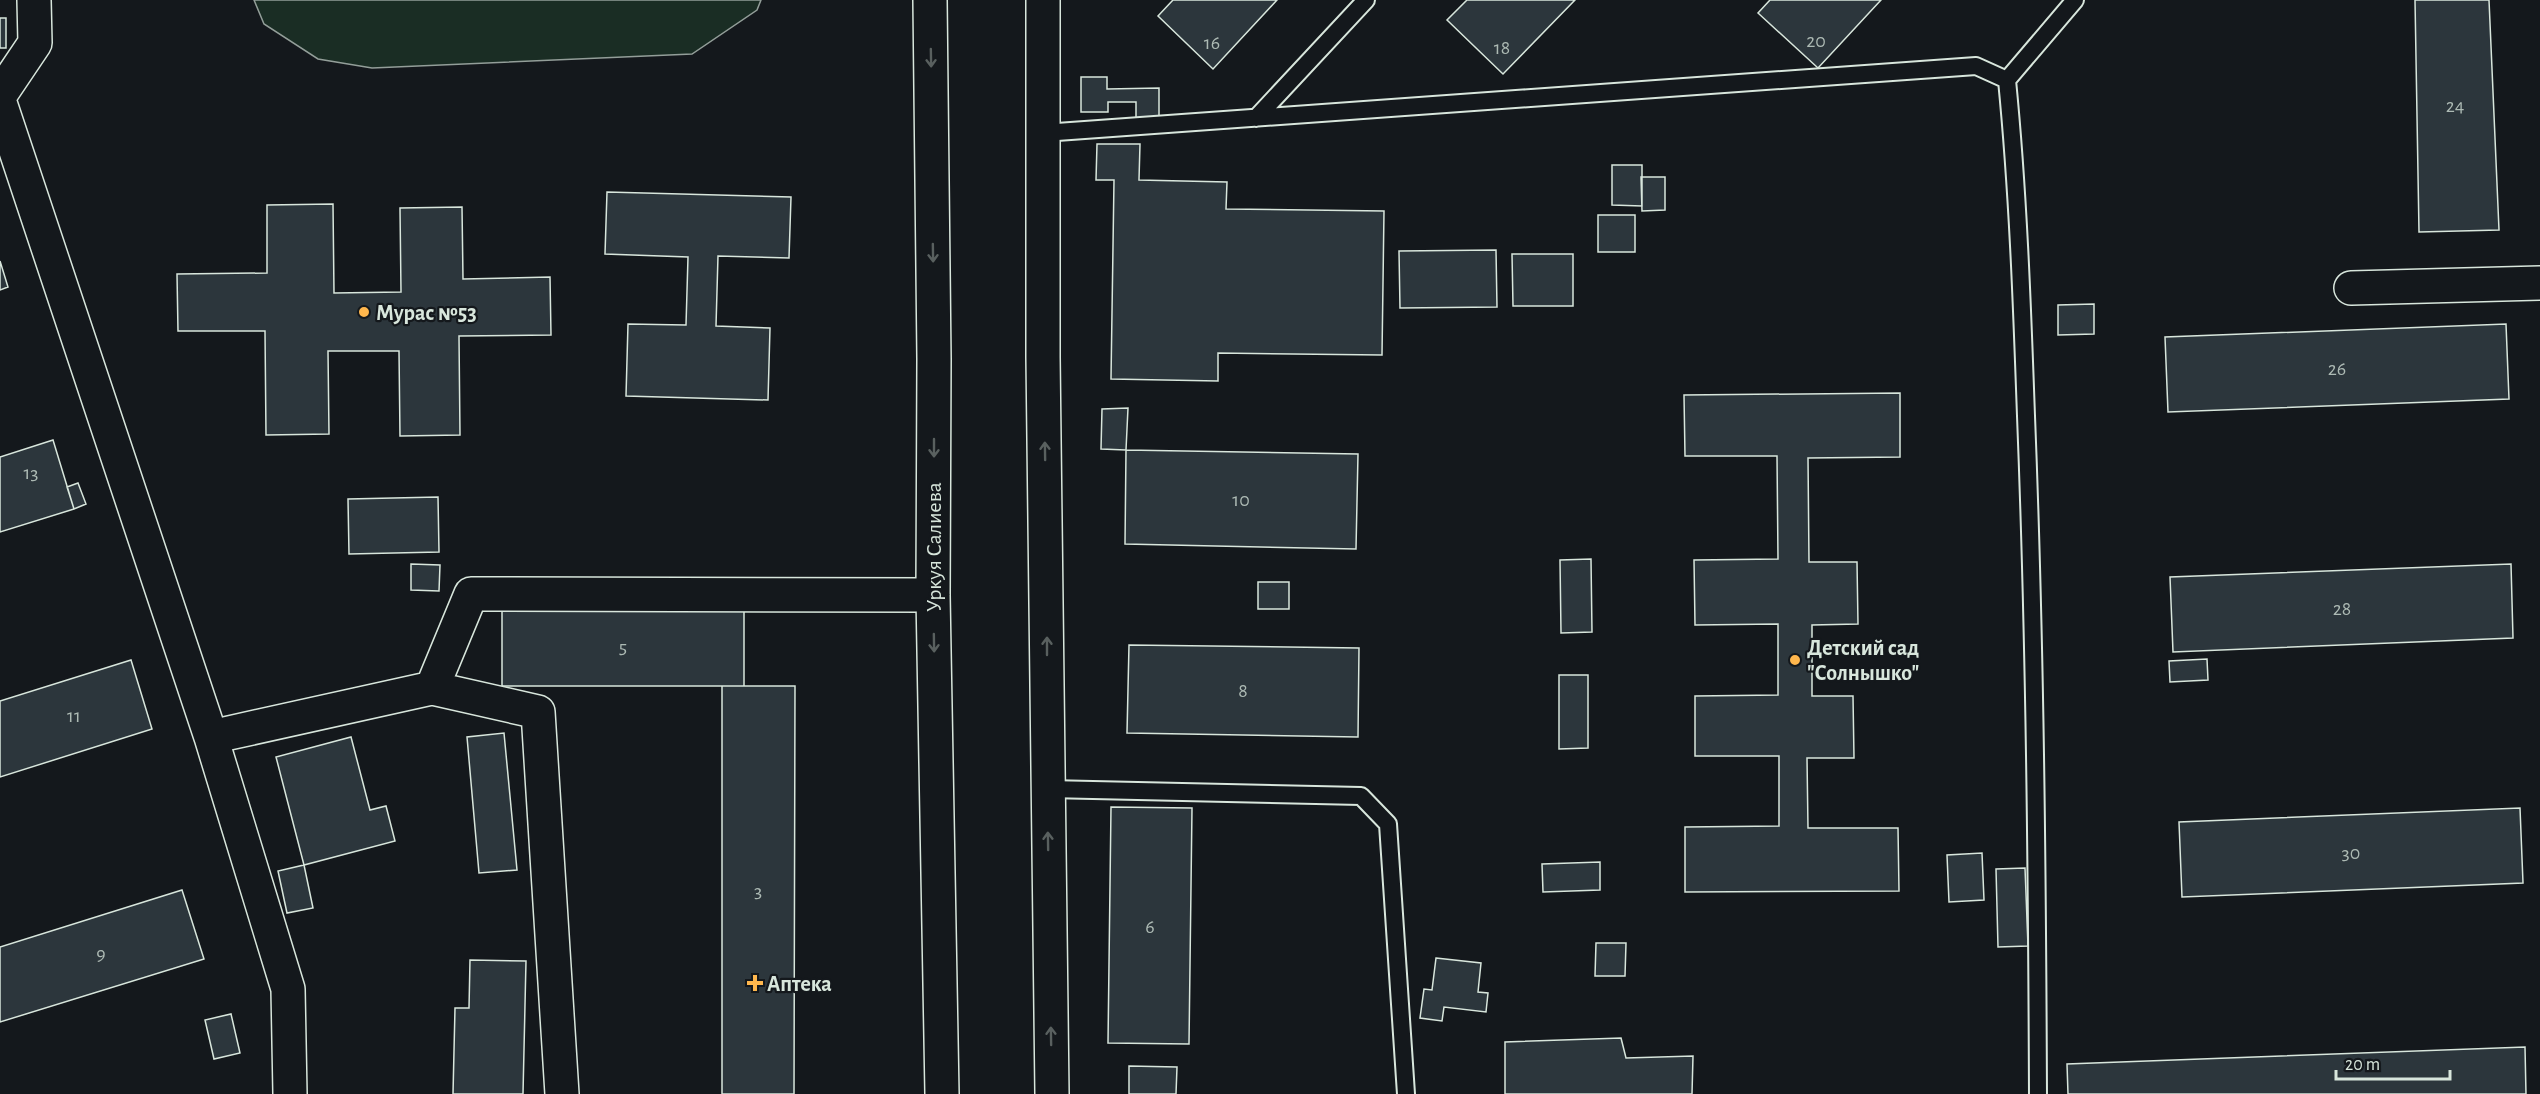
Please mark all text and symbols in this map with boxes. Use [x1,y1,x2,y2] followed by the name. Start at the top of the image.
[1806,31,1826,51] house number: 20
[1204,33,1220,53] house number: 16
[1494,38,1510,58] house number: 18
[925,48,937,68] one-way arrow
[2446,96,2464,116] house number: 24
[927,243,939,263] one-way arrow
[376,302,477,325] place label: Мурас №53
[357,305,371,319] marker: Мурас №53
[2328,359,2346,379] house number: 26
[928,438,939,458] one-way arrow
[1039,441,1050,461] one-way arrow
[23,463,39,483] house number: 13
[923,482,945,612] street label: Уркуя Салиева
[1232,490,1250,510] house number: 10
[2333,599,2351,619] house number: 28
[928,633,940,653] one-way arrow
[1041,636,1053,656] one-way arrow
[619,637,627,657] house number: 5
[1807,637,1919,684] place label: Детский сад "Солнышко"
[1788,653,1802,667] marker: Детский сад "Солнышко"
[1238,681,1248,701] house number: 8
[67,706,81,726] house number: 11
[1043,831,1054,851] one-way arrow
[2342,843,2360,863] house number: 30
[754,881,762,901] house number: 3
[1145,917,1155,937] house number: 6
[96,944,106,964] house number: 9
[767,973,832,995] place label: Аптека
[748,976,762,990] marker: Аптека
[1045,1026,1057,1046] one-way arrow
[2336,1043,2450,1081] scale bar
[2345,1056,2380,1074] text: 20 m

